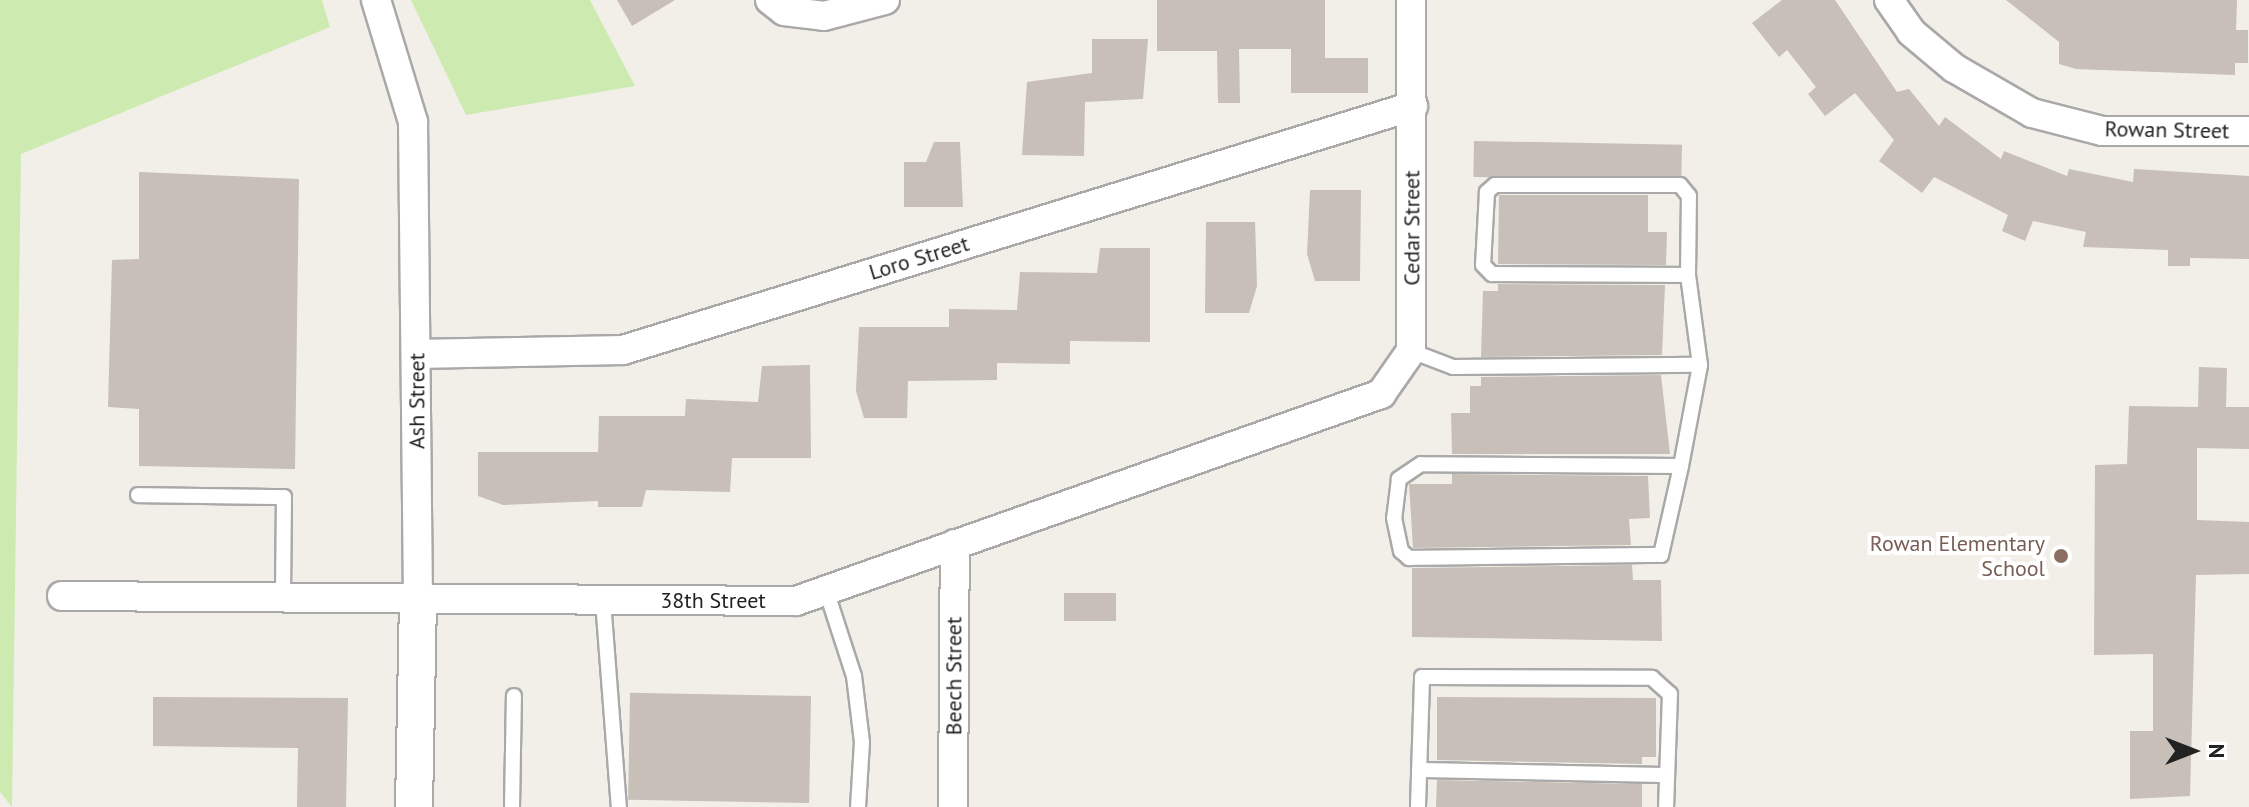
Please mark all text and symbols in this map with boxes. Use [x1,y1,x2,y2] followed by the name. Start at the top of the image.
[2104,116,2230,144] street label: Rowan Street
[1399,170,1425,286] street label: Cedar Street
[866,230,972,286] street label: Loro Street
[404,353,430,449] street label: Ash Street
[1870,530,2045,582] place label: Rowan Elementary School
[2052,547,2070,565] marker: Rowan Elementary School
[660,588,766,614] street label: 38th Street
[941,617,967,735] street label: Beech Street
[2153,711,2233,791] north arrow
[2203,744,2231,758] text: N

